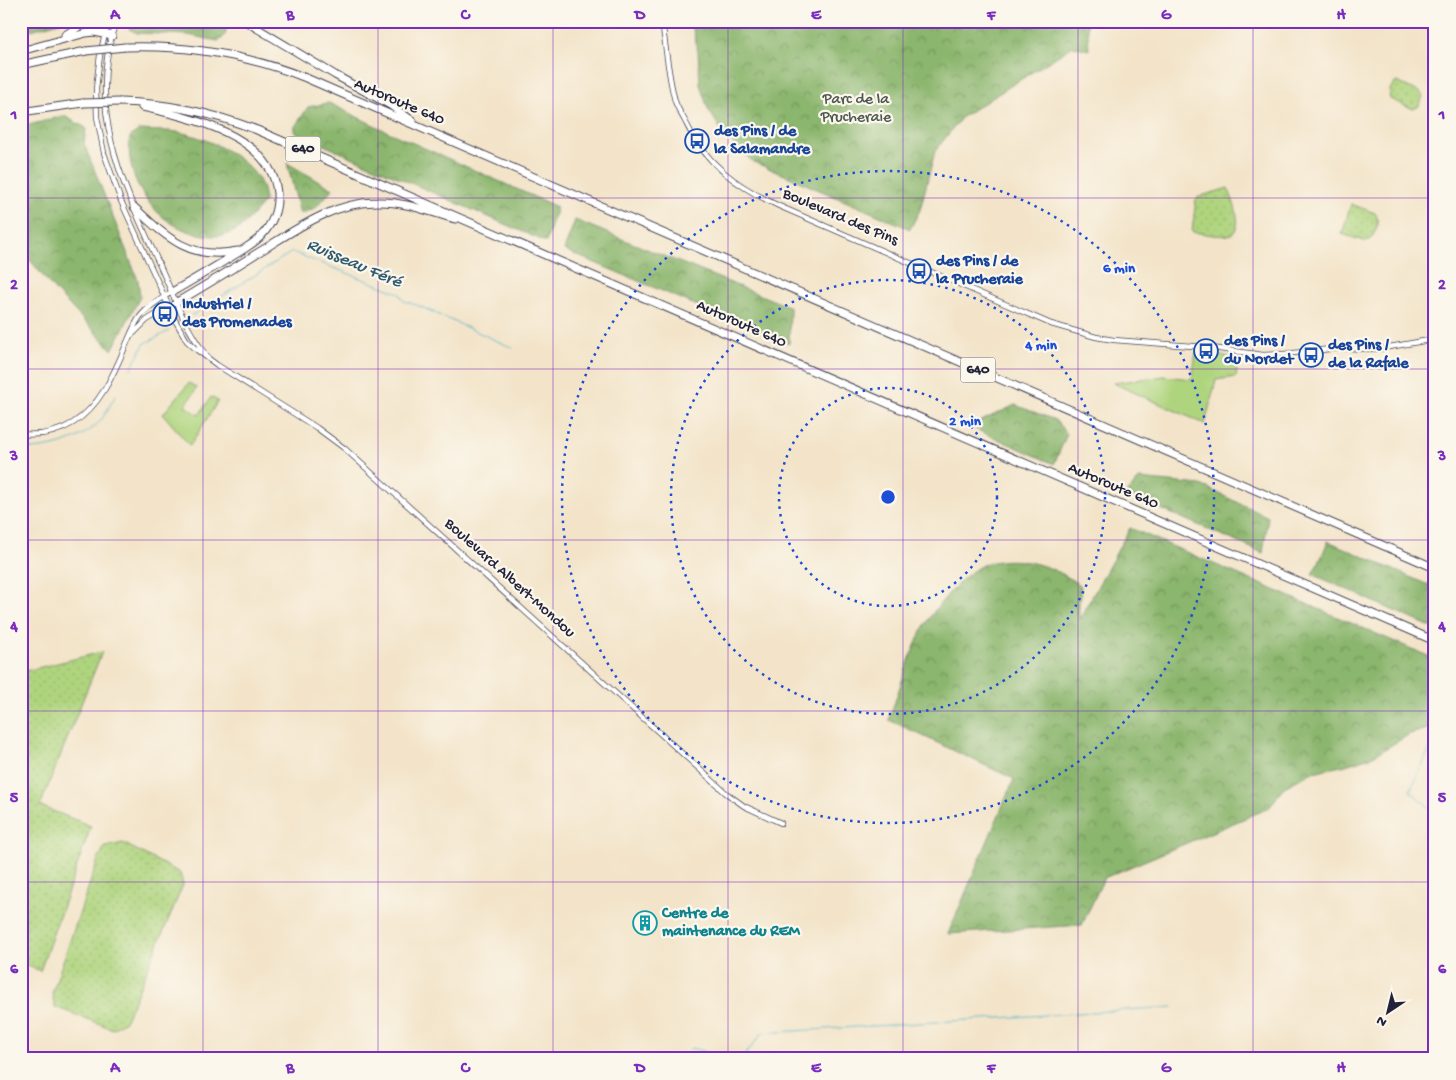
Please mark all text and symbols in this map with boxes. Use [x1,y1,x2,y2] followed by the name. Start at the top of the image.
[109,7,121,26] text: A
[285,7,295,26] text: B
[460,7,471,26] text: C
[633,7,646,26] text: D
[811,7,822,26] text: E
[986,7,997,26] text: F
[1161,7,1172,26] text: G
[1336,7,1346,26] text: H
[351,75,447,131] street label: Autoroute 640
[820,91,892,128] park label: Parc de la Prucheraie
[10,107,17,126] text: 1
[1438,107,1445,126] text: 1
[713,123,811,160] place label: des Pins / de la Salamandre
[684,128,710,154] bus stop icon: des Pins / de la Salamandre
[286,136,320,162] road number: 640
[778,185,902,251] street label: Boulevard des Pins
[303,235,406,294] water label: Ruisseau Féré
[935,253,1024,290] place label: des Pins / de la Prucheraie
[906,258,932,284] bus stop icon: des Pins / de la Prucheraie
[1103,260,1136,278] text: 6 min
[10,277,18,296] text: 2
[1438,277,1446,296] text: 2
[182,296,293,333] place label: Industriel / des Promenades
[693,297,789,353] street label: Autoroute 640
[152,301,178,327] bus stop icon: Industriel / des Promenades
[1224,333,1295,370] place label: des Pins / du Nordet
[1024,337,1058,355] text: 4 min
[1328,337,1409,374] place label: des Pins / de la Rafale
[1193,338,1219,364] bus stop icon: des Pins / du Nordet
[1298,342,1324,368] bus stop icon: des Pins / de la Rafale
[960,358,996,382] road number: 640
[949,413,982,431] text: 2 min
[9,448,18,467] text: 3
[1437,448,1446,467] text: 3
[1065,459,1161,515] street label: Autoroute 640
[879,488,897,506] centre of rings
[439,515,579,643] street label: Boulevard Albert-Mondou
[9,619,18,638] text: 4
[1437,619,1446,638] text: 4
[10,790,19,809] text: 5
[1438,790,1447,809] text: 5
[661,905,801,942] place label: Centre de maintenance du REM
[632,910,658,936] building icon: Centre de maintenance du REM
[10,961,19,980] text: 6
[1438,961,1447,980] text: 6
[1364,988,1414,1038] north arrow
[1373,1011,1391,1030] text: N
[109,1060,121,1079] text: A
[285,1060,295,1079] text: B
[460,1060,471,1079] text: C
[633,1060,646,1079] text: D
[811,1060,822,1079] text: E
[986,1060,997,1079] text: F
[1161,1060,1172,1079] text: G
[1336,1060,1346,1079] text: H

